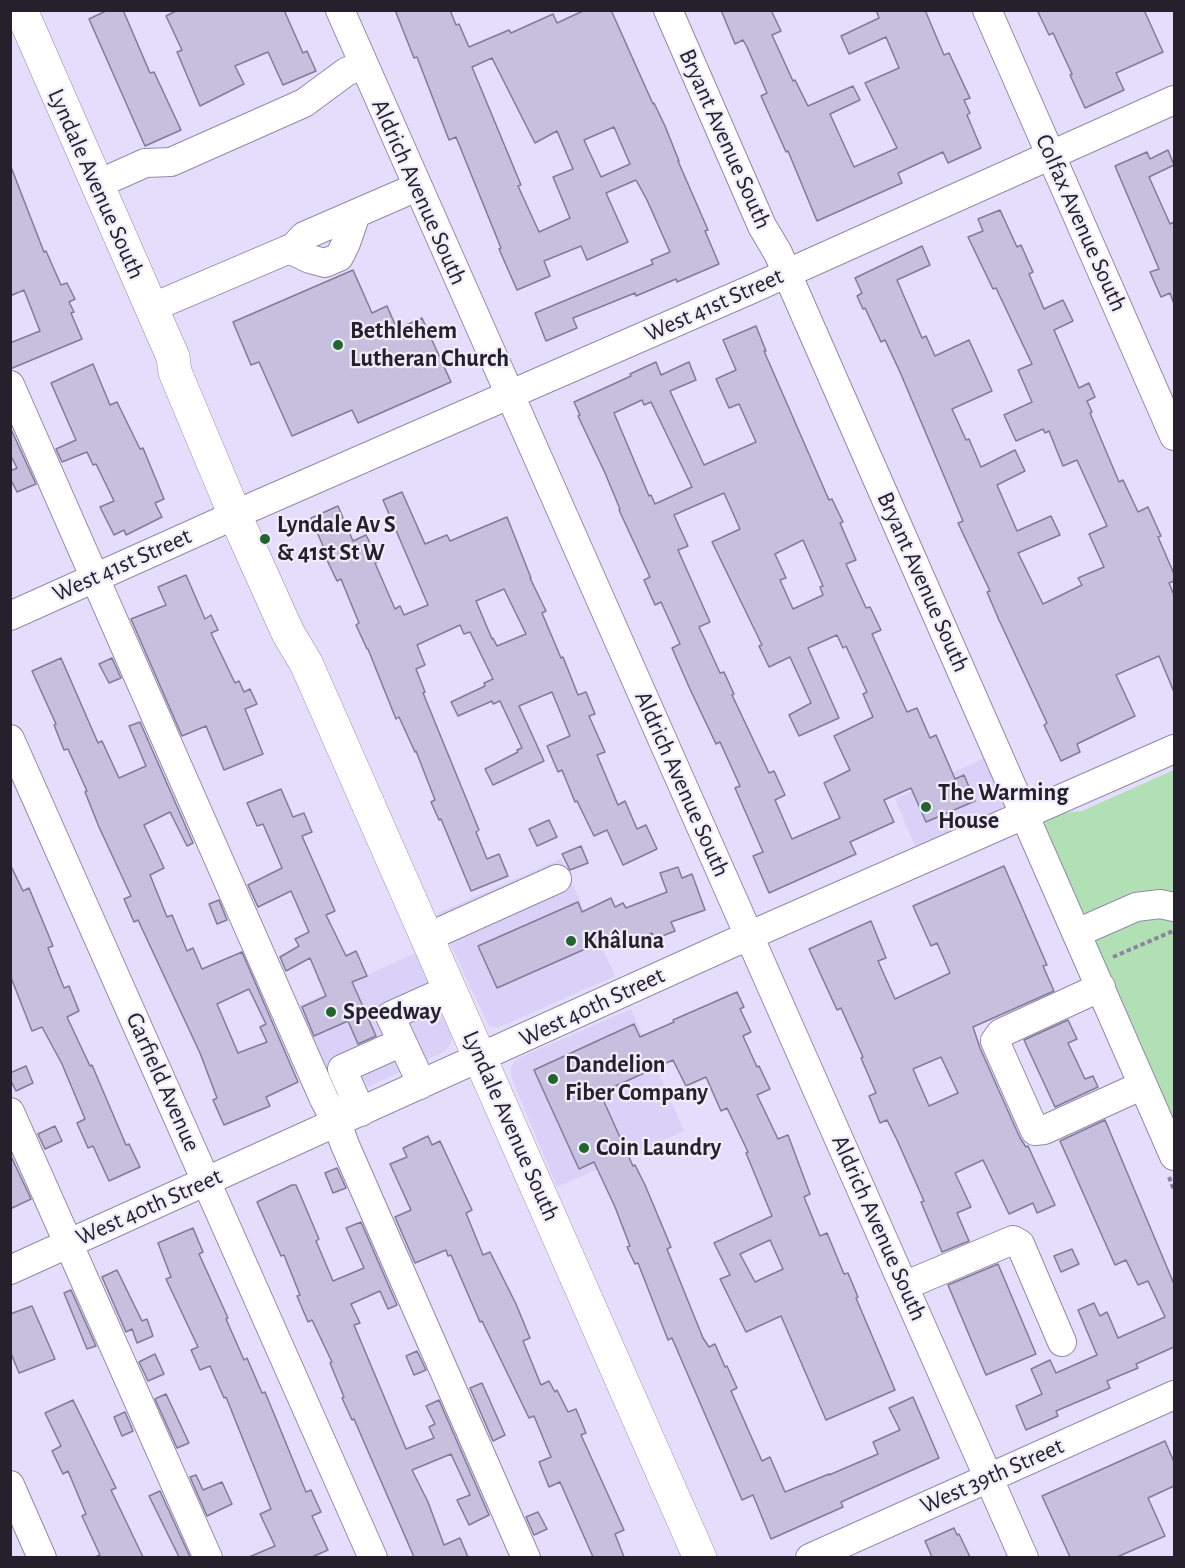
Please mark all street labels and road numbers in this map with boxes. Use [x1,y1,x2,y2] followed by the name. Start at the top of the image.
[672,44,778,234] street label: Bryant Avenue South
[41,84,151,284] street label: Lyndale Avenue South
[365,95,473,289] street label: Aldrich Avenue South
[1029,130,1133,316] street label: Colfax Avenue South
[640,262,788,348] street label: West 41st Street
[870,487,976,677] street label: Bryant Avenue South
[48,522,196,608] street label: West 41st Street
[628,687,736,881] street label: Aldrich Avenue South
[515,961,669,1053] street label: West 40th Street
[119,1008,207,1156] street label: Garfield Avenue
[456,1026,566,1226] street label: Lyndale Avenue South
[825,1131,933,1325] street label: Aldrich Avenue South
[72,1162,226,1252] street label: West 40th Street
[916,1432,1068,1520] street label: West 39th Street

